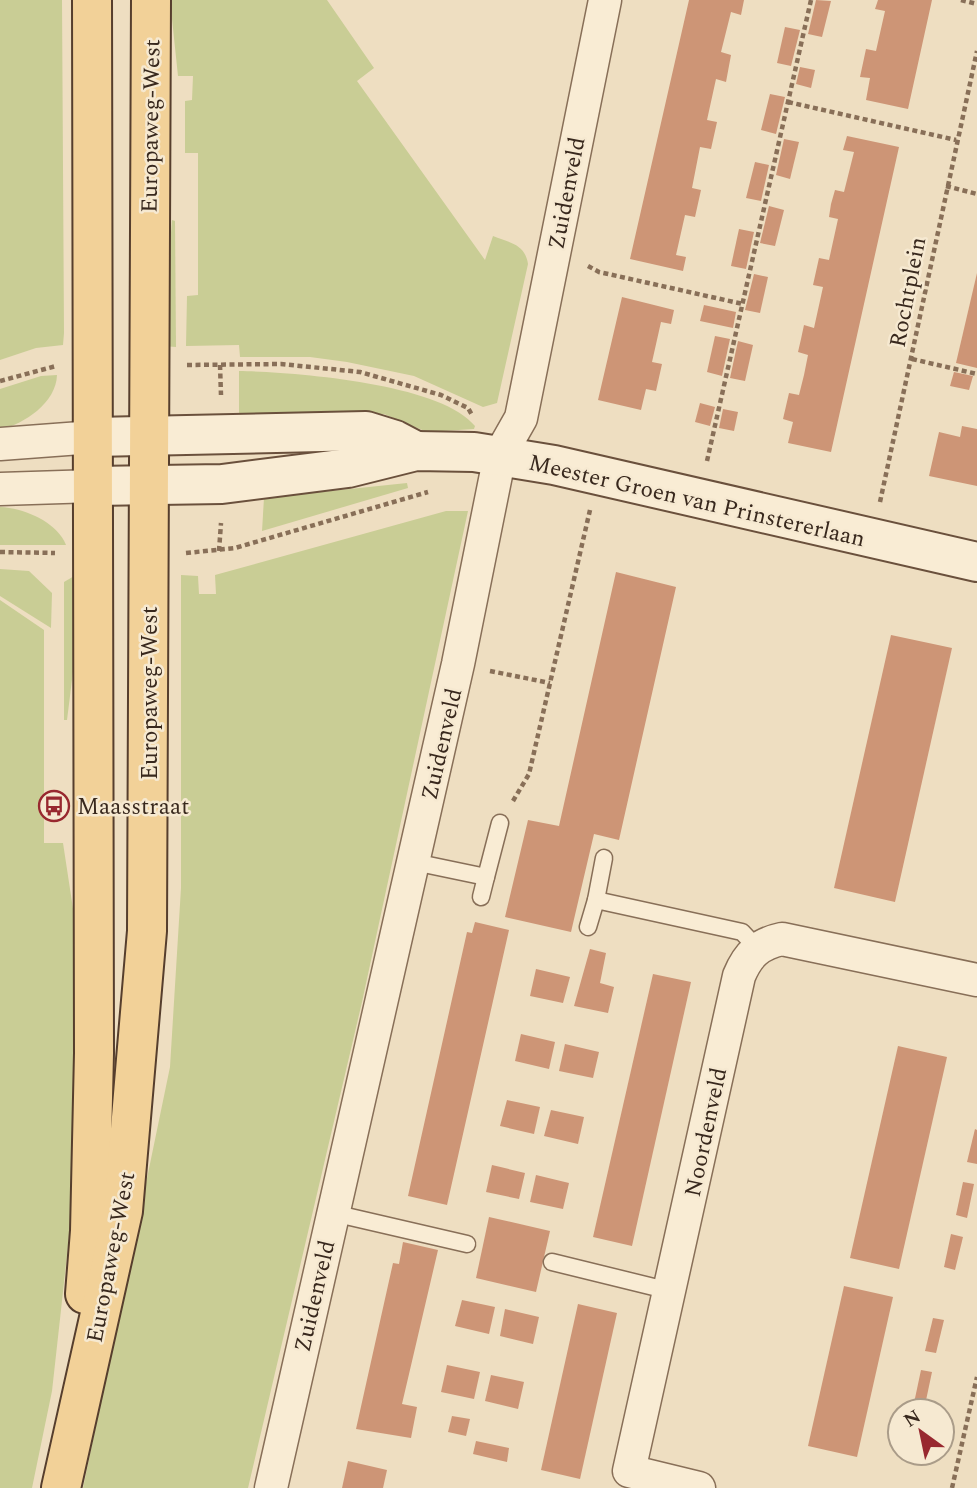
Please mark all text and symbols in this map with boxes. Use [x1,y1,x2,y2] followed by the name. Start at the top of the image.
[132,39,171,213] street label: Europaweg-West
[539,134,596,253] street label: Zuidenveld
[881,234,936,351] street label: Rochtplein
[525,446,868,557] street label: Meester Groen van Prinstererlaan
[133,606,168,780] street label: Europaweg-West
[413,685,472,804] street label: Zuidenveld
[37,789,71,823] bus stop icon: Maasstraat
[77,790,189,825] place label: Maasstraat
[676,1064,737,1200] street label: Noordenveld
[78,1169,145,1346] street label: Europaweg-West
[286,1237,345,1356] street label: Zuidenveld
[886,1397,956,1467] north arrow
[898,1403,927,1435] text: N

